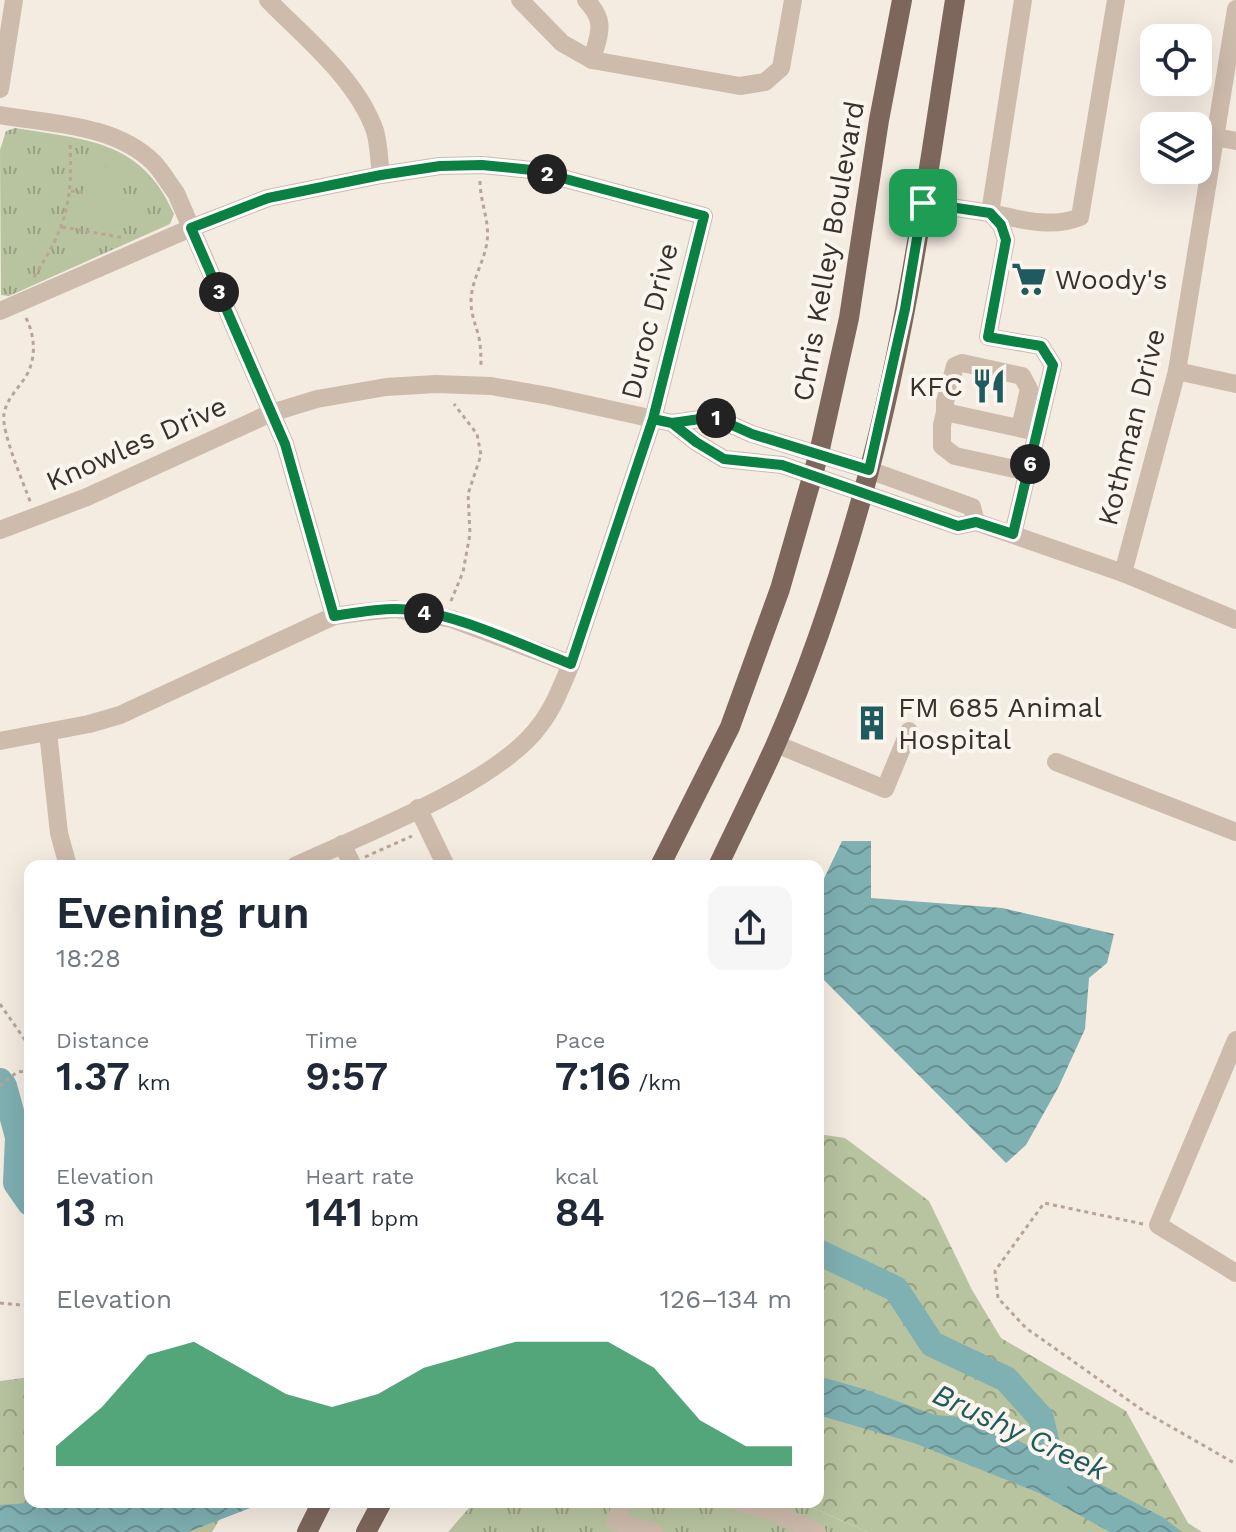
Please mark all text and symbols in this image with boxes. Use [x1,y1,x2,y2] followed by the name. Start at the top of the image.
[1140,24,1212,184] map controls
[1140,24,1212,96] button: locate
[786,98,871,404] street label: Chris Kelley Boulevard
[1140,112,1212,184] button: layers
[527,154,567,194] pin: 2
[540,161,554,186] text: 2
[889,169,957,237] pin
[901,181,945,225] icon: arrive
[614,239,685,403] street label: Duroc Drive
[1010,260,1048,298] supermarket icon: Woody's
[1055,263,1168,296] place label: Woody's
[199,272,239,312] pin: 3
[212,279,226,304] text: 3
[1091,325,1172,529] street label: Kothman Drive
[970,367,1008,405] restaurant icon: KFC
[909,370,963,403] place label: KFC
[41,389,232,498] street label: Knowles Drive
[696,398,736,438] pin: 1
[711,405,721,430] text: 1
[1010,444,1050,484] pin: 6
[1023,451,1037,476] text: 6
[404,593,444,633] pin: 4
[417,600,431,625] text: 4
[898,691,1102,756] place label: FM 685 Animal Hospital
[853,704,891,742] building icon: FM 685 Animal Hospital
[708,886,792,970] button: share
[56,887,310,939] text: Evening run
[56,943,121,973] text: 18:28
[56,1028,150,1053] text: Distance
[305,1028,358,1053] text: Time
[555,1028,606,1053] text: Pace
[56,1053,130,1100] text: 1.37
[305,1053,388,1100] text: 9:57
[555,1053,631,1100] text: 7:16
[130,1070,171,1095] text: km
[631,1070,682,1095] text: /km
[56,1164,154,1189] text: Elevation
[305,1164,414,1189] text: Heart rate
[555,1164,598,1189] text: kcal
[56,1189,96,1236] text: 13
[305,1189,363,1236] text: 141
[555,1189,605,1236] text: 84
[96,1206,125,1231] text: m
[363,1206,419,1231] text: bpm
[56,1284,172,1314] text: Elevation
[660,1284,792,1314] text: 126–134 m
[928,1376,1114,1488] water label: Brushy Creek

